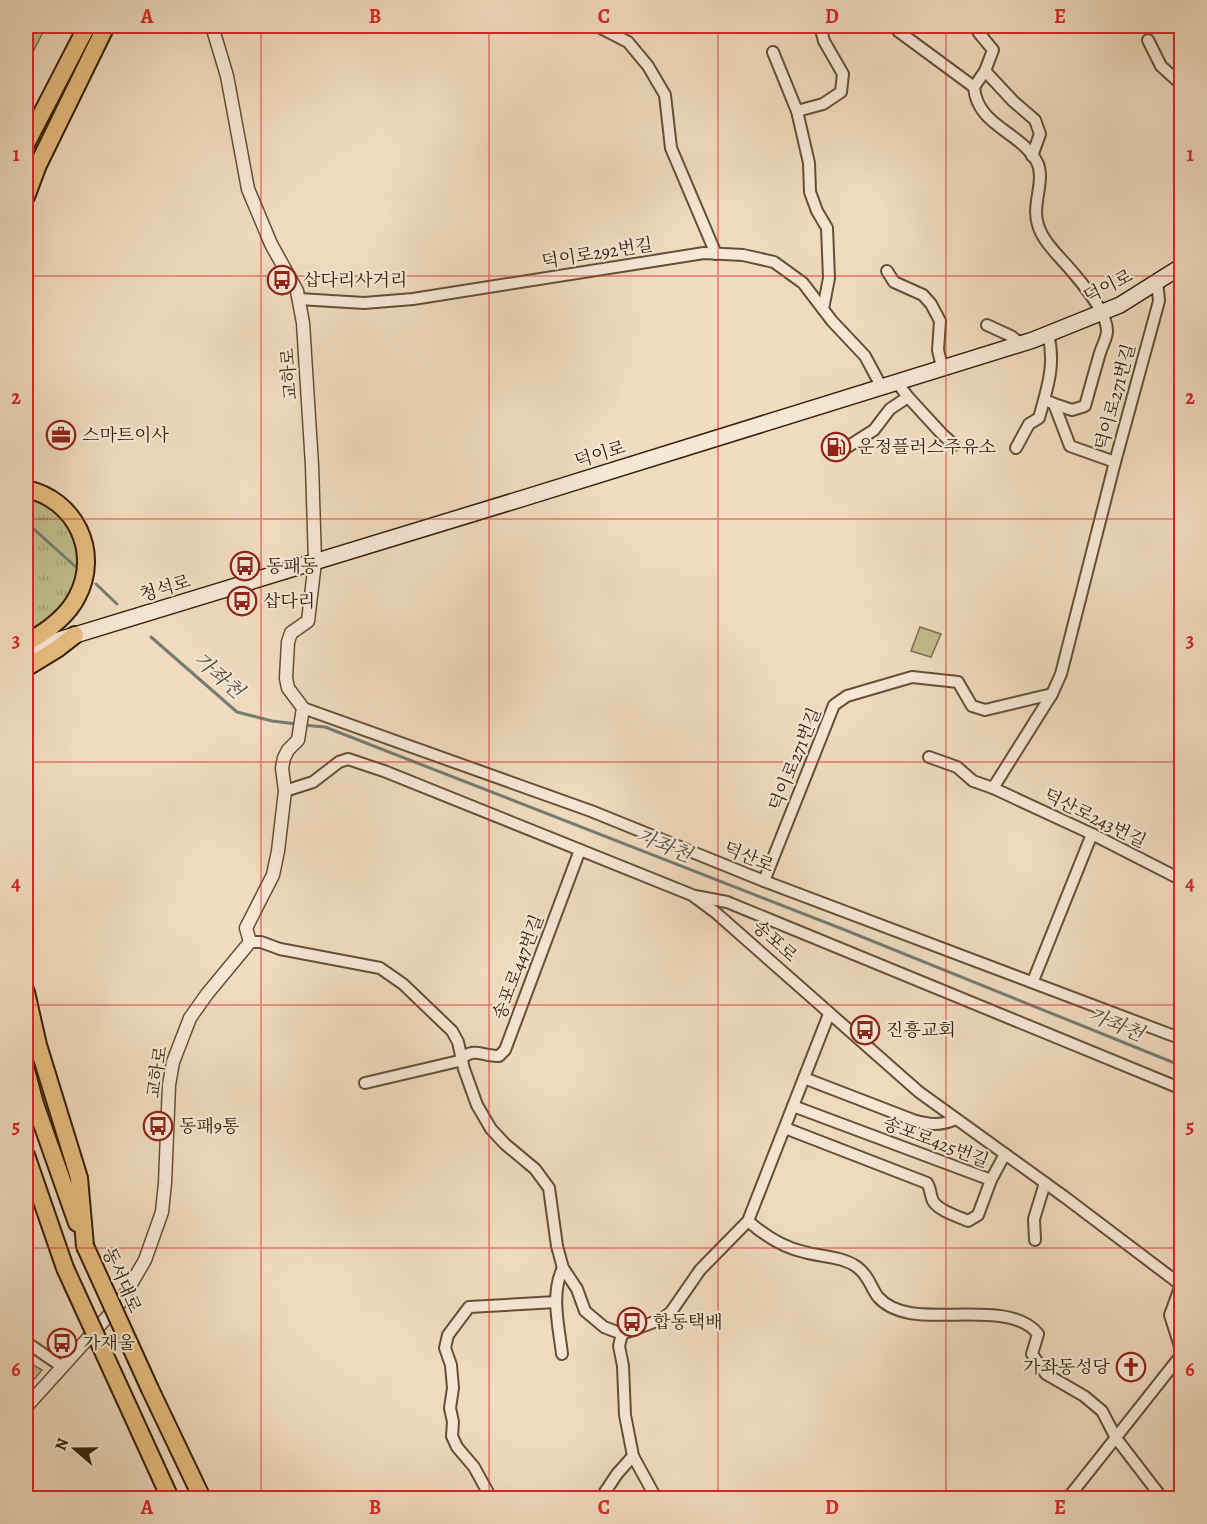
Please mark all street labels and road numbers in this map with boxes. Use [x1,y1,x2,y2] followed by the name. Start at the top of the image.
[540,232,654,274] street label: 덕이로292번길
[1079,263,1137,309] street label: 덕이로
[1089,341,1141,453] street label: 덕이로271번길
[275,347,303,401] street label: 교하로
[572,435,628,473] street label: 덕이로
[137,569,193,607] street label: 청석로
[763,704,827,814] street label: 덕이로271번길
[1040,783,1150,853] street label: 덕산로243번길
[720,836,778,878] street label: 덕산로
[487,911,549,1023] street label: 송포로447번길
[748,915,802,967] street label: 송포로
[141,1044,173,1100] street label: 교하로
[880,1111,992,1173] street label: 송포로425번길
[97,1243,147,1317] street label: 동서대로

